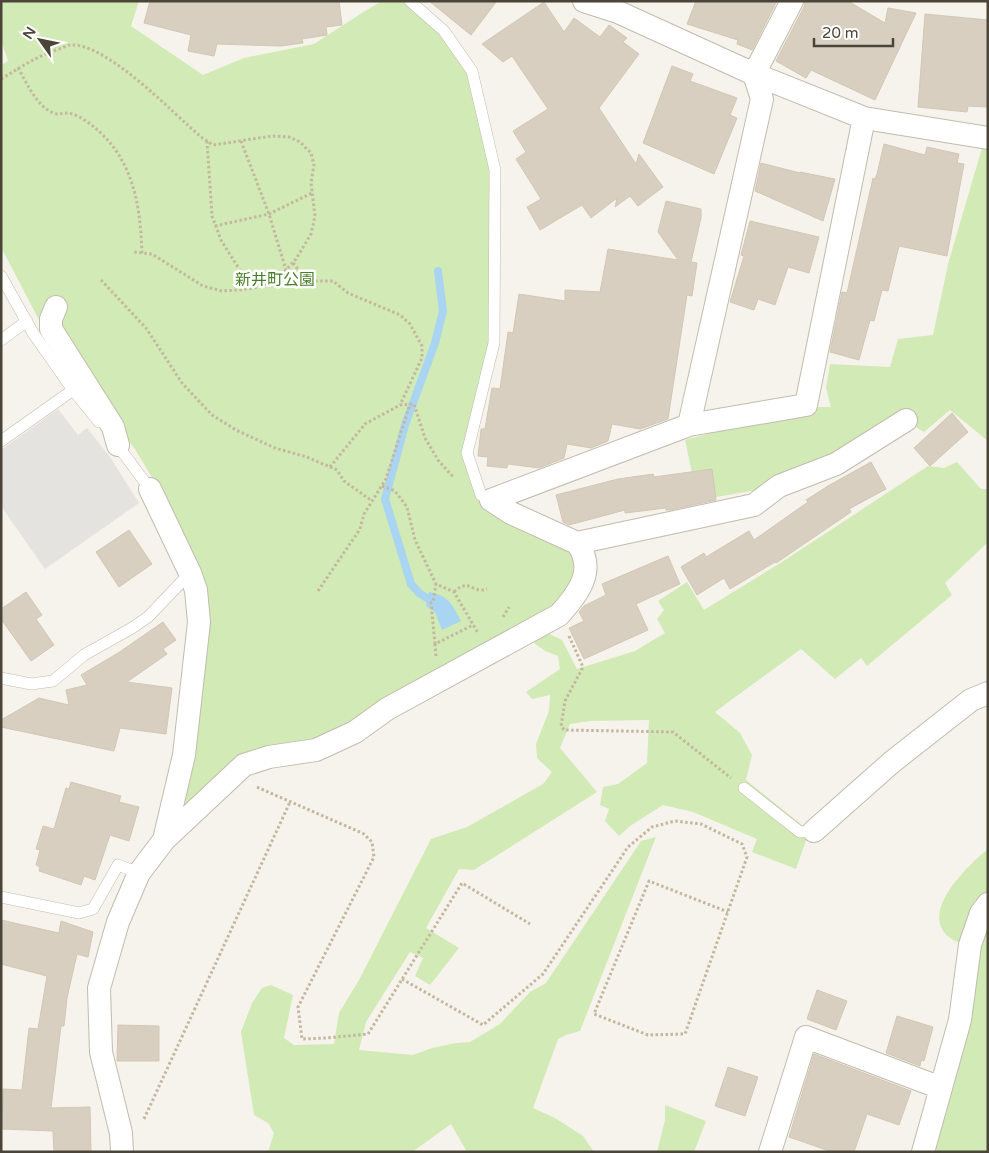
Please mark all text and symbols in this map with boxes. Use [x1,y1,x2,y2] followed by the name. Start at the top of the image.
[15,15,65,65] north arrow
[814,15,893,47] scale bar
[19,24,40,43] text: N
[822,24,859,42] text: 20 m
[235,270,315,290] park label: 新井町公園

